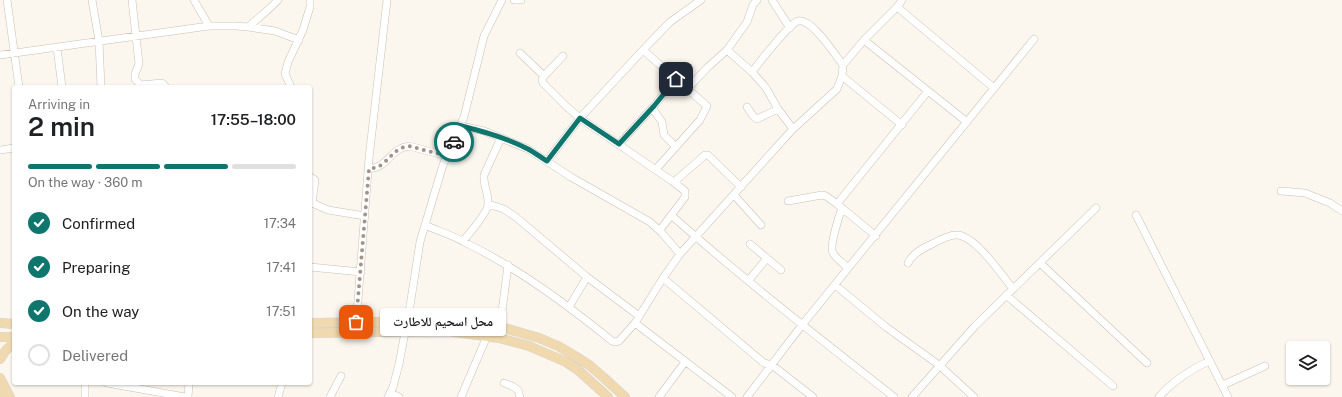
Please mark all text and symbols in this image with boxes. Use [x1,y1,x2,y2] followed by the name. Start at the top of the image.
[659,62,693,96] pin
[665,68,687,90] icon: home
[28,97,90,112] text: Arriving in
[28,111,95,142] text: 2 min
[211,111,296,128] text: 17:55–18:00
[434,122,474,162] courier
[443,131,465,153] icon: car
[28,175,143,190] text: On the way · 360 m
[28,212,50,234] icon: check
[62,215,135,232] text: Confirmed
[264,216,296,231] text: 17:34
[28,256,50,278] icon: check
[62,259,131,276] text: Preparing
[267,260,296,275] text: 17:41
[28,300,50,322] icon: check
[62,303,139,320] text: On the way
[266,304,296,319] text: 17:51
[339,305,373,339] pin
[380,308,506,336] callout: محل اسحيم للاطارت
[345,311,367,333] icon: bag
[393,314,493,329] text: محل اسحيم للاطارت
[1286,341,1330,385] map controls
[1286,341,1330,385] button: layers
[62,347,128,364] text: Delivered

